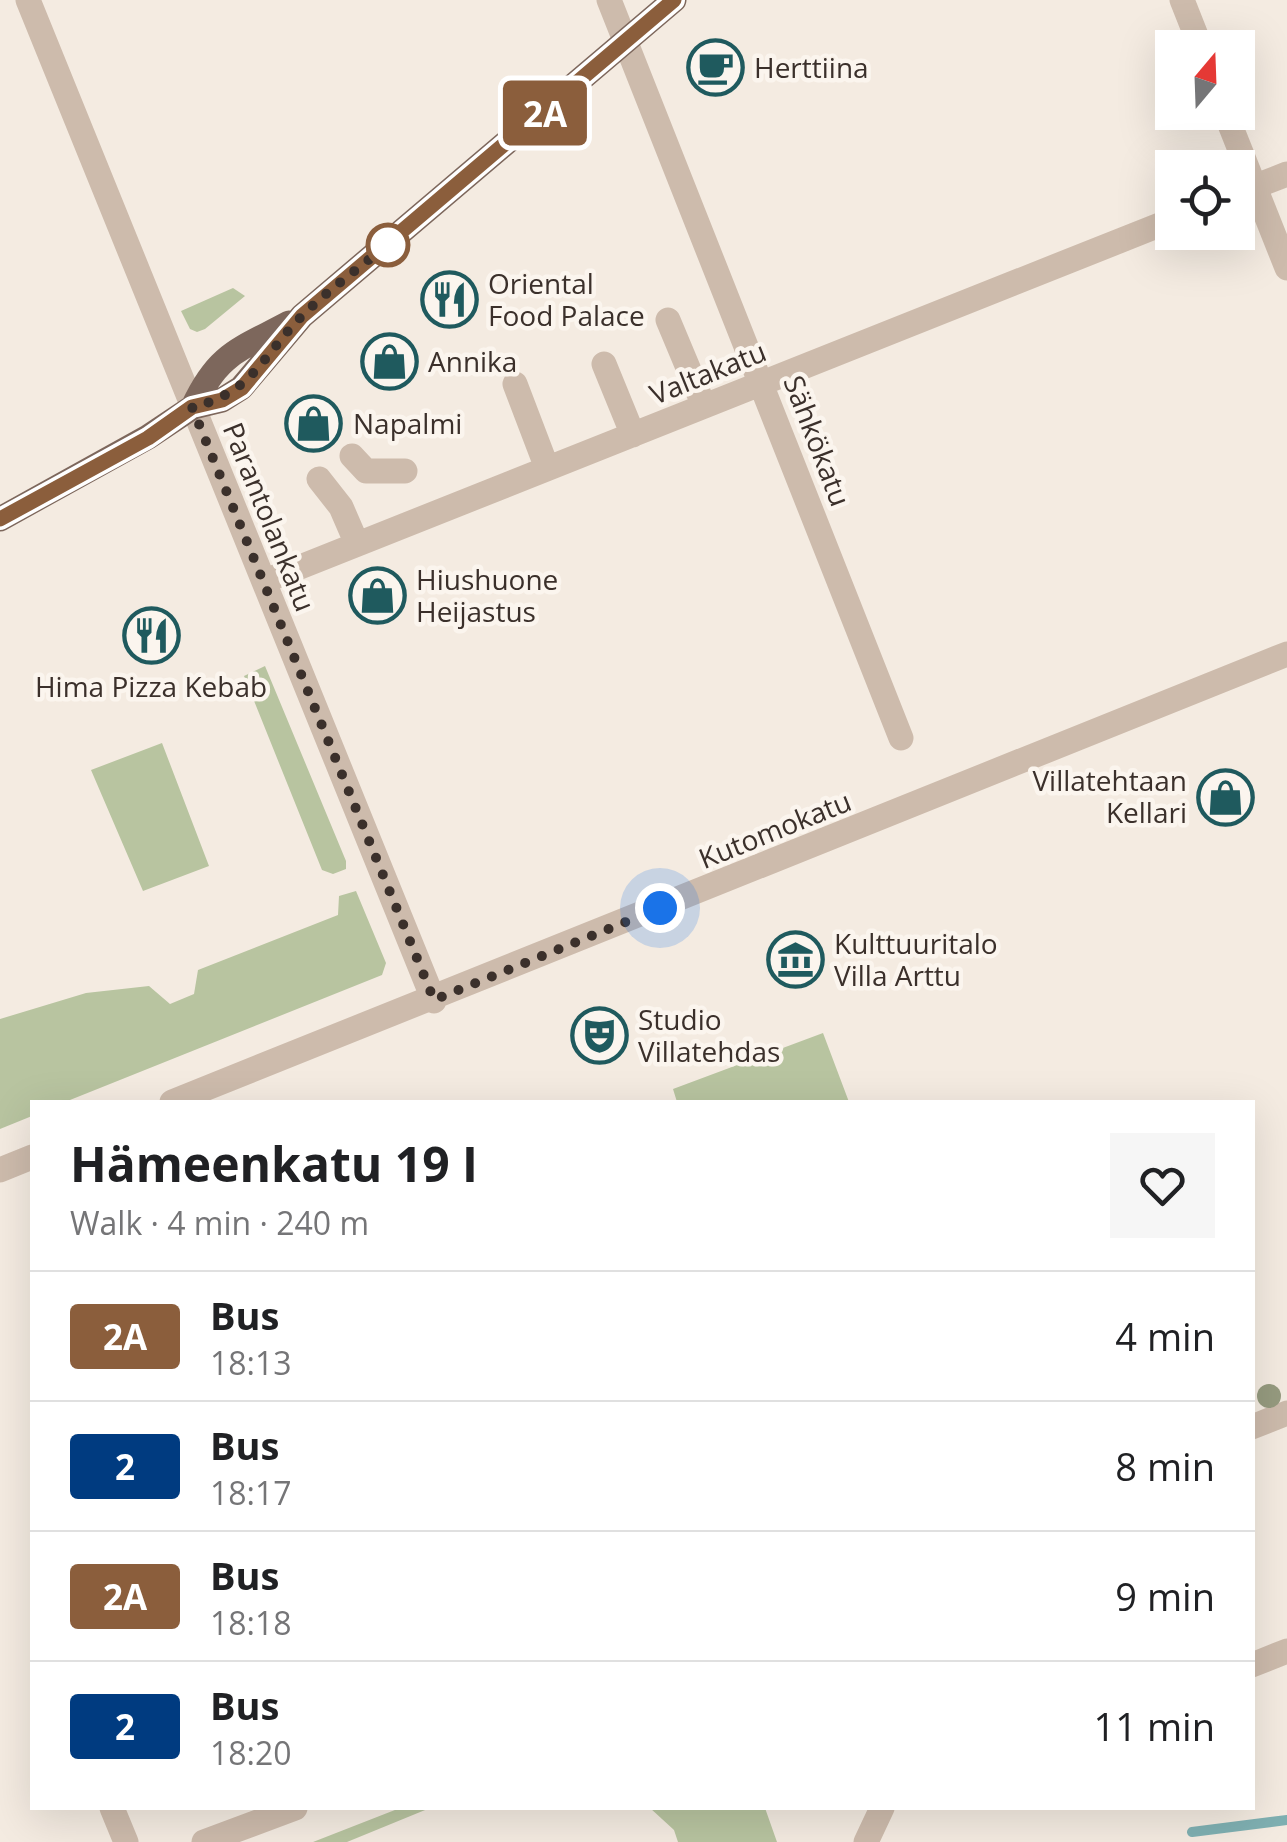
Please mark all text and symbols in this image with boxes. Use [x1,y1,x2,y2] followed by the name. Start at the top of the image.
[1155,30,1255,130] north arrow
[1155,30,1255,250] map controls
[685,38,745,98] cafe icon: Herttiina
[754,48,869,86] place label: Herttiina
[500,80,590,146] line badge: 2A
[523,90,567,137] text: 2A
[1155,150,1255,250] button: locate
[367,224,409,266] unlabelled marker
[488,264,645,334] place label: Oriental Food Palace
[419,270,479,330] restaurant icon: Oriental Food Palace
[359,332,419,392] shop icon: Annika
[644,332,771,413] street label: Valtakatu
[428,342,517,380] place label: Annika
[776,370,860,511] street label: Sähkökatu
[284,394,344,454] shop icon: Napalmi
[353,404,462,442] place label: Napalmi
[215,416,325,617] street label: Parantolankatu
[416,560,558,630] place label: Hiushuone Heijastus
[347,566,407,626] shop icon: Hiushuone Heijastus
[121,606,181,666] restaurant icon: Hima Pizza Kebab
[35,667,267,705] place label: Hima Pizza Kebab
[1032,761,1187,831] place label: Villatehtaan Kellari
[1196,767,1256,827] shop icon: Villatehtaan Kellari
[693,781,857,877] street label: Kutomokatu
[635,883,685,933] your location
[834,924,998,994] place label: Kulttuuritalo Villa Arttu
[765,930,825,990] museum icon: Kulttuuritalo Villa Arttu
[638,1000,780,1070] place label: Studio Villatehdas
[569,1006,629,1066] theatre icon: Studio Villatehdas
[70,1131,478,1196] text: Hämeenkatu 19 I
[1110,1133,1215,1238] button: heart
[70,1201,369,1244] text: Walk · 4 min · 240 m
[210,1289,279,1341] text: Bus
[1115,1310,1215,1362] text: 4 min
[103,1313,147,1360] text: 2A
[210,1341,292,1384] text: 18:13
[210,1419,279,1471] text: Bus
[1115,1440,1215,1492] text: 8 min
[115,1443,135,1490] text: 2
[210,1471,292,1514] text: 18:17
[210,1549,279,1601] text: Bus
[1115,1570,1215,1622] text: 9 min
[103,1573,147,1620] text: 2A
[210,1601,292,1644] text: 18:18
[210,1679,279,1731] text: Bus
[1094,1700,1215,1752] text: 11 min
[115,1703,135,1750] text: 2
[210,1731,292,1774] text: 18:20

